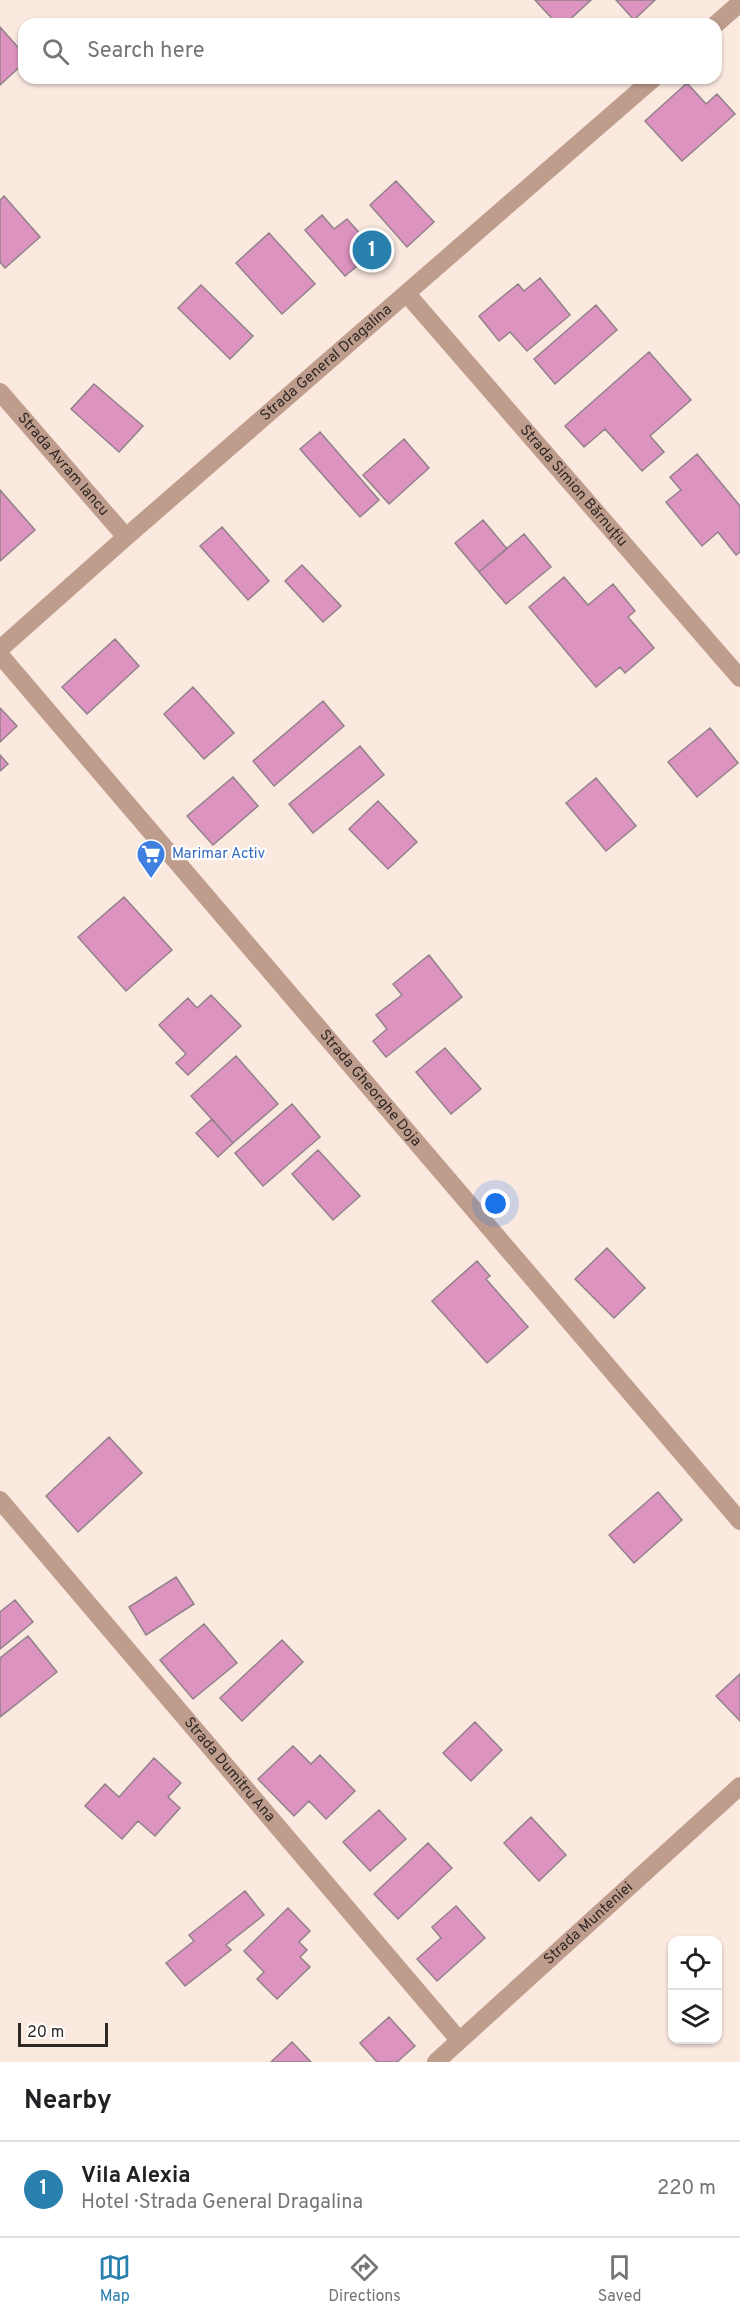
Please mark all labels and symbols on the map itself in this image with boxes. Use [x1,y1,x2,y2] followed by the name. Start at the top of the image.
[352,228,392,272] pin: 1
[257,300,396,425] street label: Strada General Dragalina
[13,409,113,520] street label: Strada Avram Iancu
[515,421,631,551] street label: Strada Simion Bărnuțiu
[135,838,167,880] supermarket icon: Marimar Activ
[172,845,265,864] place label: Marimar Activ
[315,1026,425,1151] street label: Strada Gheorghe Doja
[481,1189,510,1218] your location
[179,1713,279,1826] street label: Strada Dumitru Ana
[540,1878,637,1969] street label: Strada Munteniei
[18,2020,108,2048] scale bar

